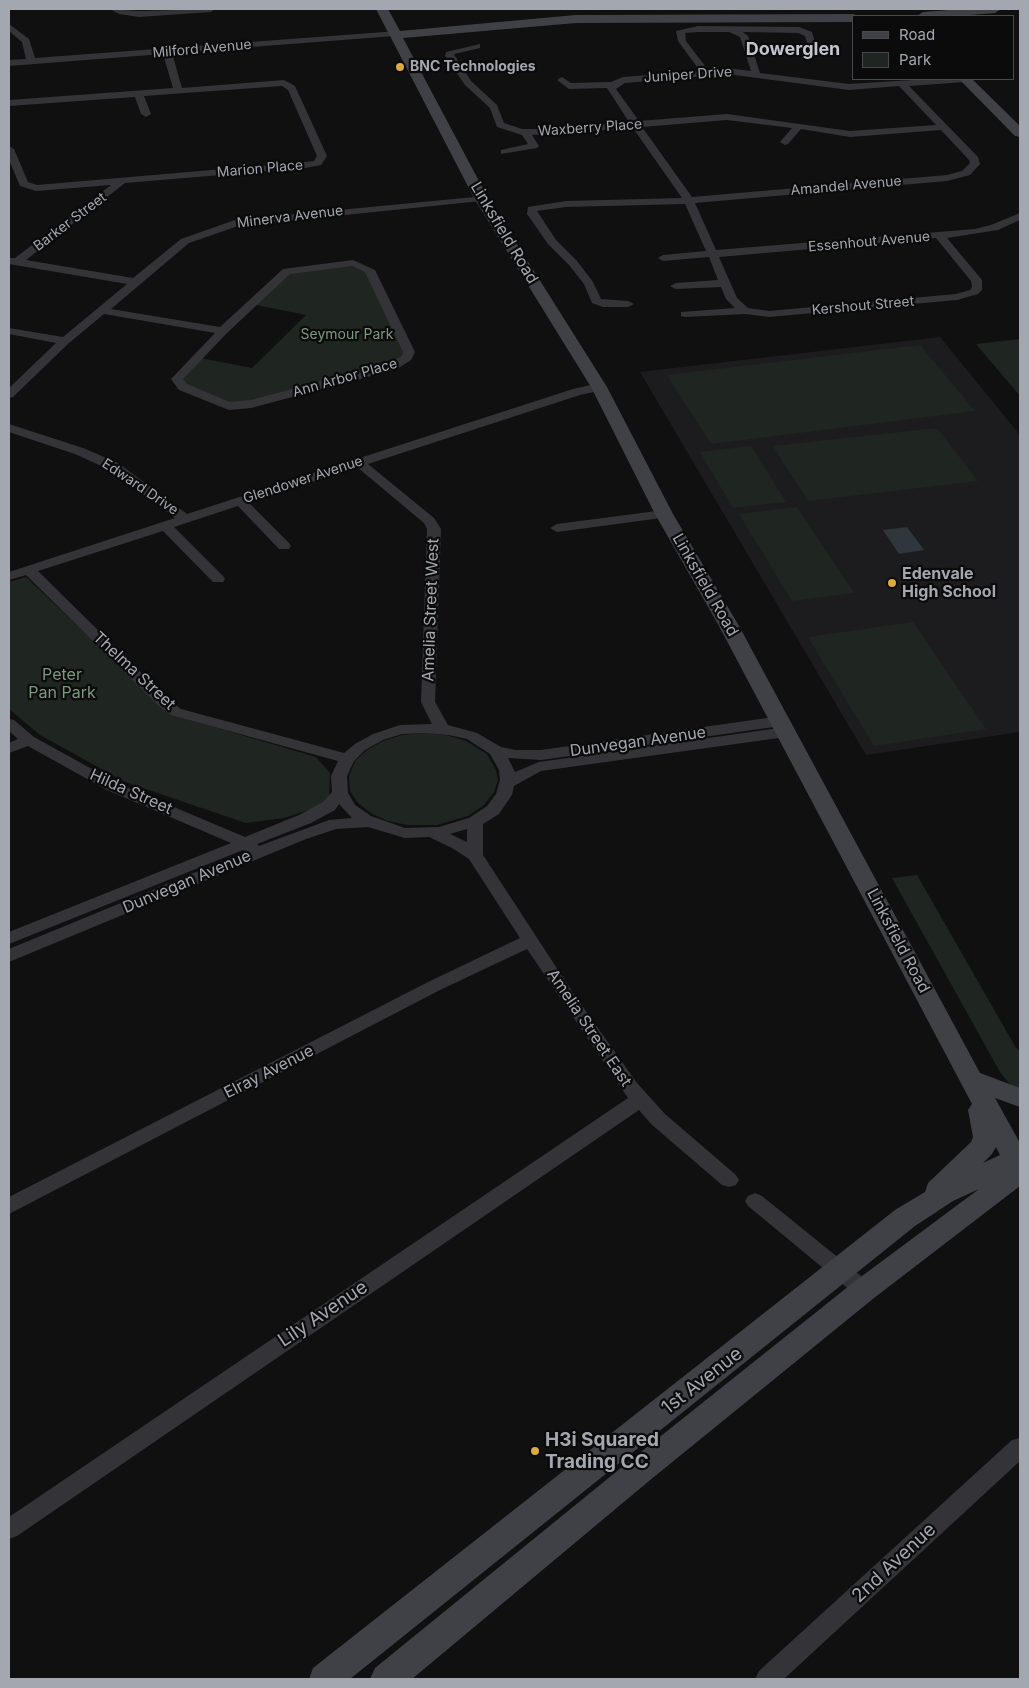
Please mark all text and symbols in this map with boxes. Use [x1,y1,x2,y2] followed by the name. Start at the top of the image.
[852,15,1014,80] legend
[899,25,935,44] text: Road
[152,36,252,62] street label: Milford Avenue
[746,39,840,61] district label: Dowerglen
[899,50,931,69] text: Park
[410,59,536,75] place label: BNC Technologies
[394,61,406,73] marker: BNC Technologies
[643,64,733,86] street label: Juniper Drive
[537,116,643,140] street label: Waxberry Place
[216,157,304,181] street label: Marion Place
[790,173,902,199] street label: Amandel Avenue
[466,179,542,287] street label: Linksfield Road
[30,189,110,255] street label: Barker Street
[236,202,344,232] street label: Minerva Avenue
[807,228,931,256] street label: Essenhout Avenue
[811,293,915,319] street label: Kershout Street
[301,327,393,343] park label: Seymour Park
[291,355,399,401] street label: Ann Arbor Place
[241,453,365,507] street label: Glendower Avenue
[99,455,181,519] street label: Edward Drive
[668,530,742,640] street label: Linksfield Road
[419,538,443,682] street label: Amelia Street West
[902,564,996,602] place label: Edenvale High School
[886,577,898,589] marker: Edenvale High School
[89,628,179,714] street label: Thelma Street
[28,665,96,703] park label: Peter Pan Park
[569,723,707,761] street label: Dunvegan Avenue
[87,765,175,819] street label: Hilda Street
[120,846,254,918] street label: Dunvegan Avenue
[862,886,934,996] street label: Linksfield Road
[543,966,635,1090] street label: Amelia Street East
[221,1041,317,1103] street label: Elray Avenue
[274,1276,372,1352] street label: Lily Avenue
[657,1342,747,1420] street label: 1st Avenue
[545,1429,659,1473] place label: H3i Squared Trading CC
[529,1445,541,1457] marker: H3i Squared Trading CC
[847,1518,941,1608] street label: 2nd Avenue

